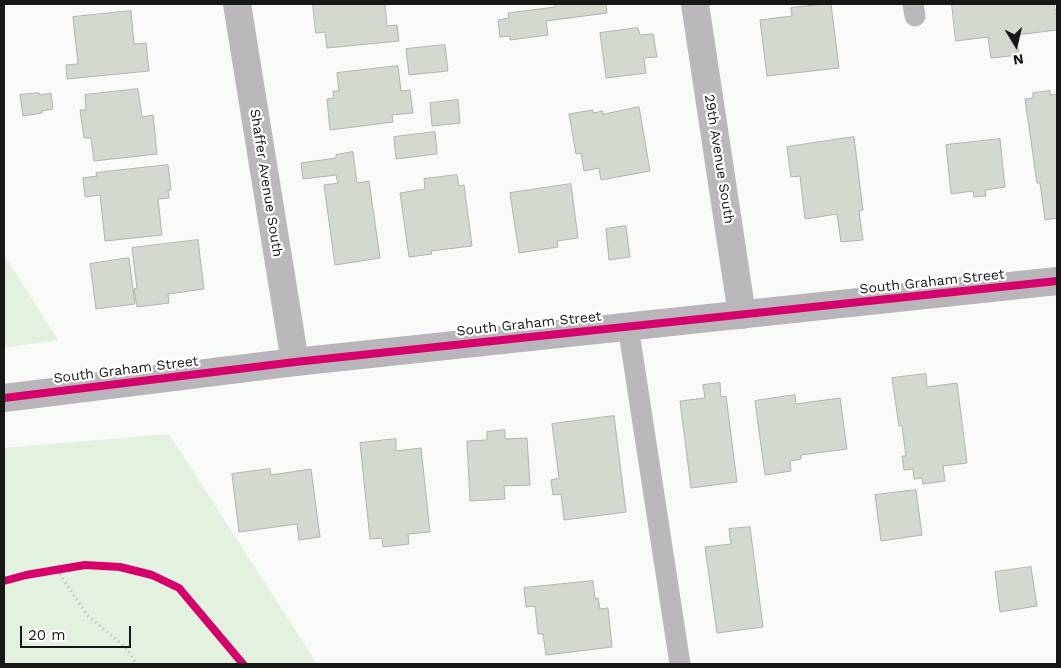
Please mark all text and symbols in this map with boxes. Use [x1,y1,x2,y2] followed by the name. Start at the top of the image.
[991,20,1041,70] north arrow
[1012,51,1025,69] text: N
[700,93,738,225] street label: 29th Avenue South
[246,108,286,258] street label: Shaffer Avenue South
[859,266,1005,298] street label: South Graham Street
[456,308,602,340] street label: South Graham Street
[53,353,199,387] street label: South Graham Street
[22,616,134,648] scale bar
[28,626,66,644] text: 20 m

